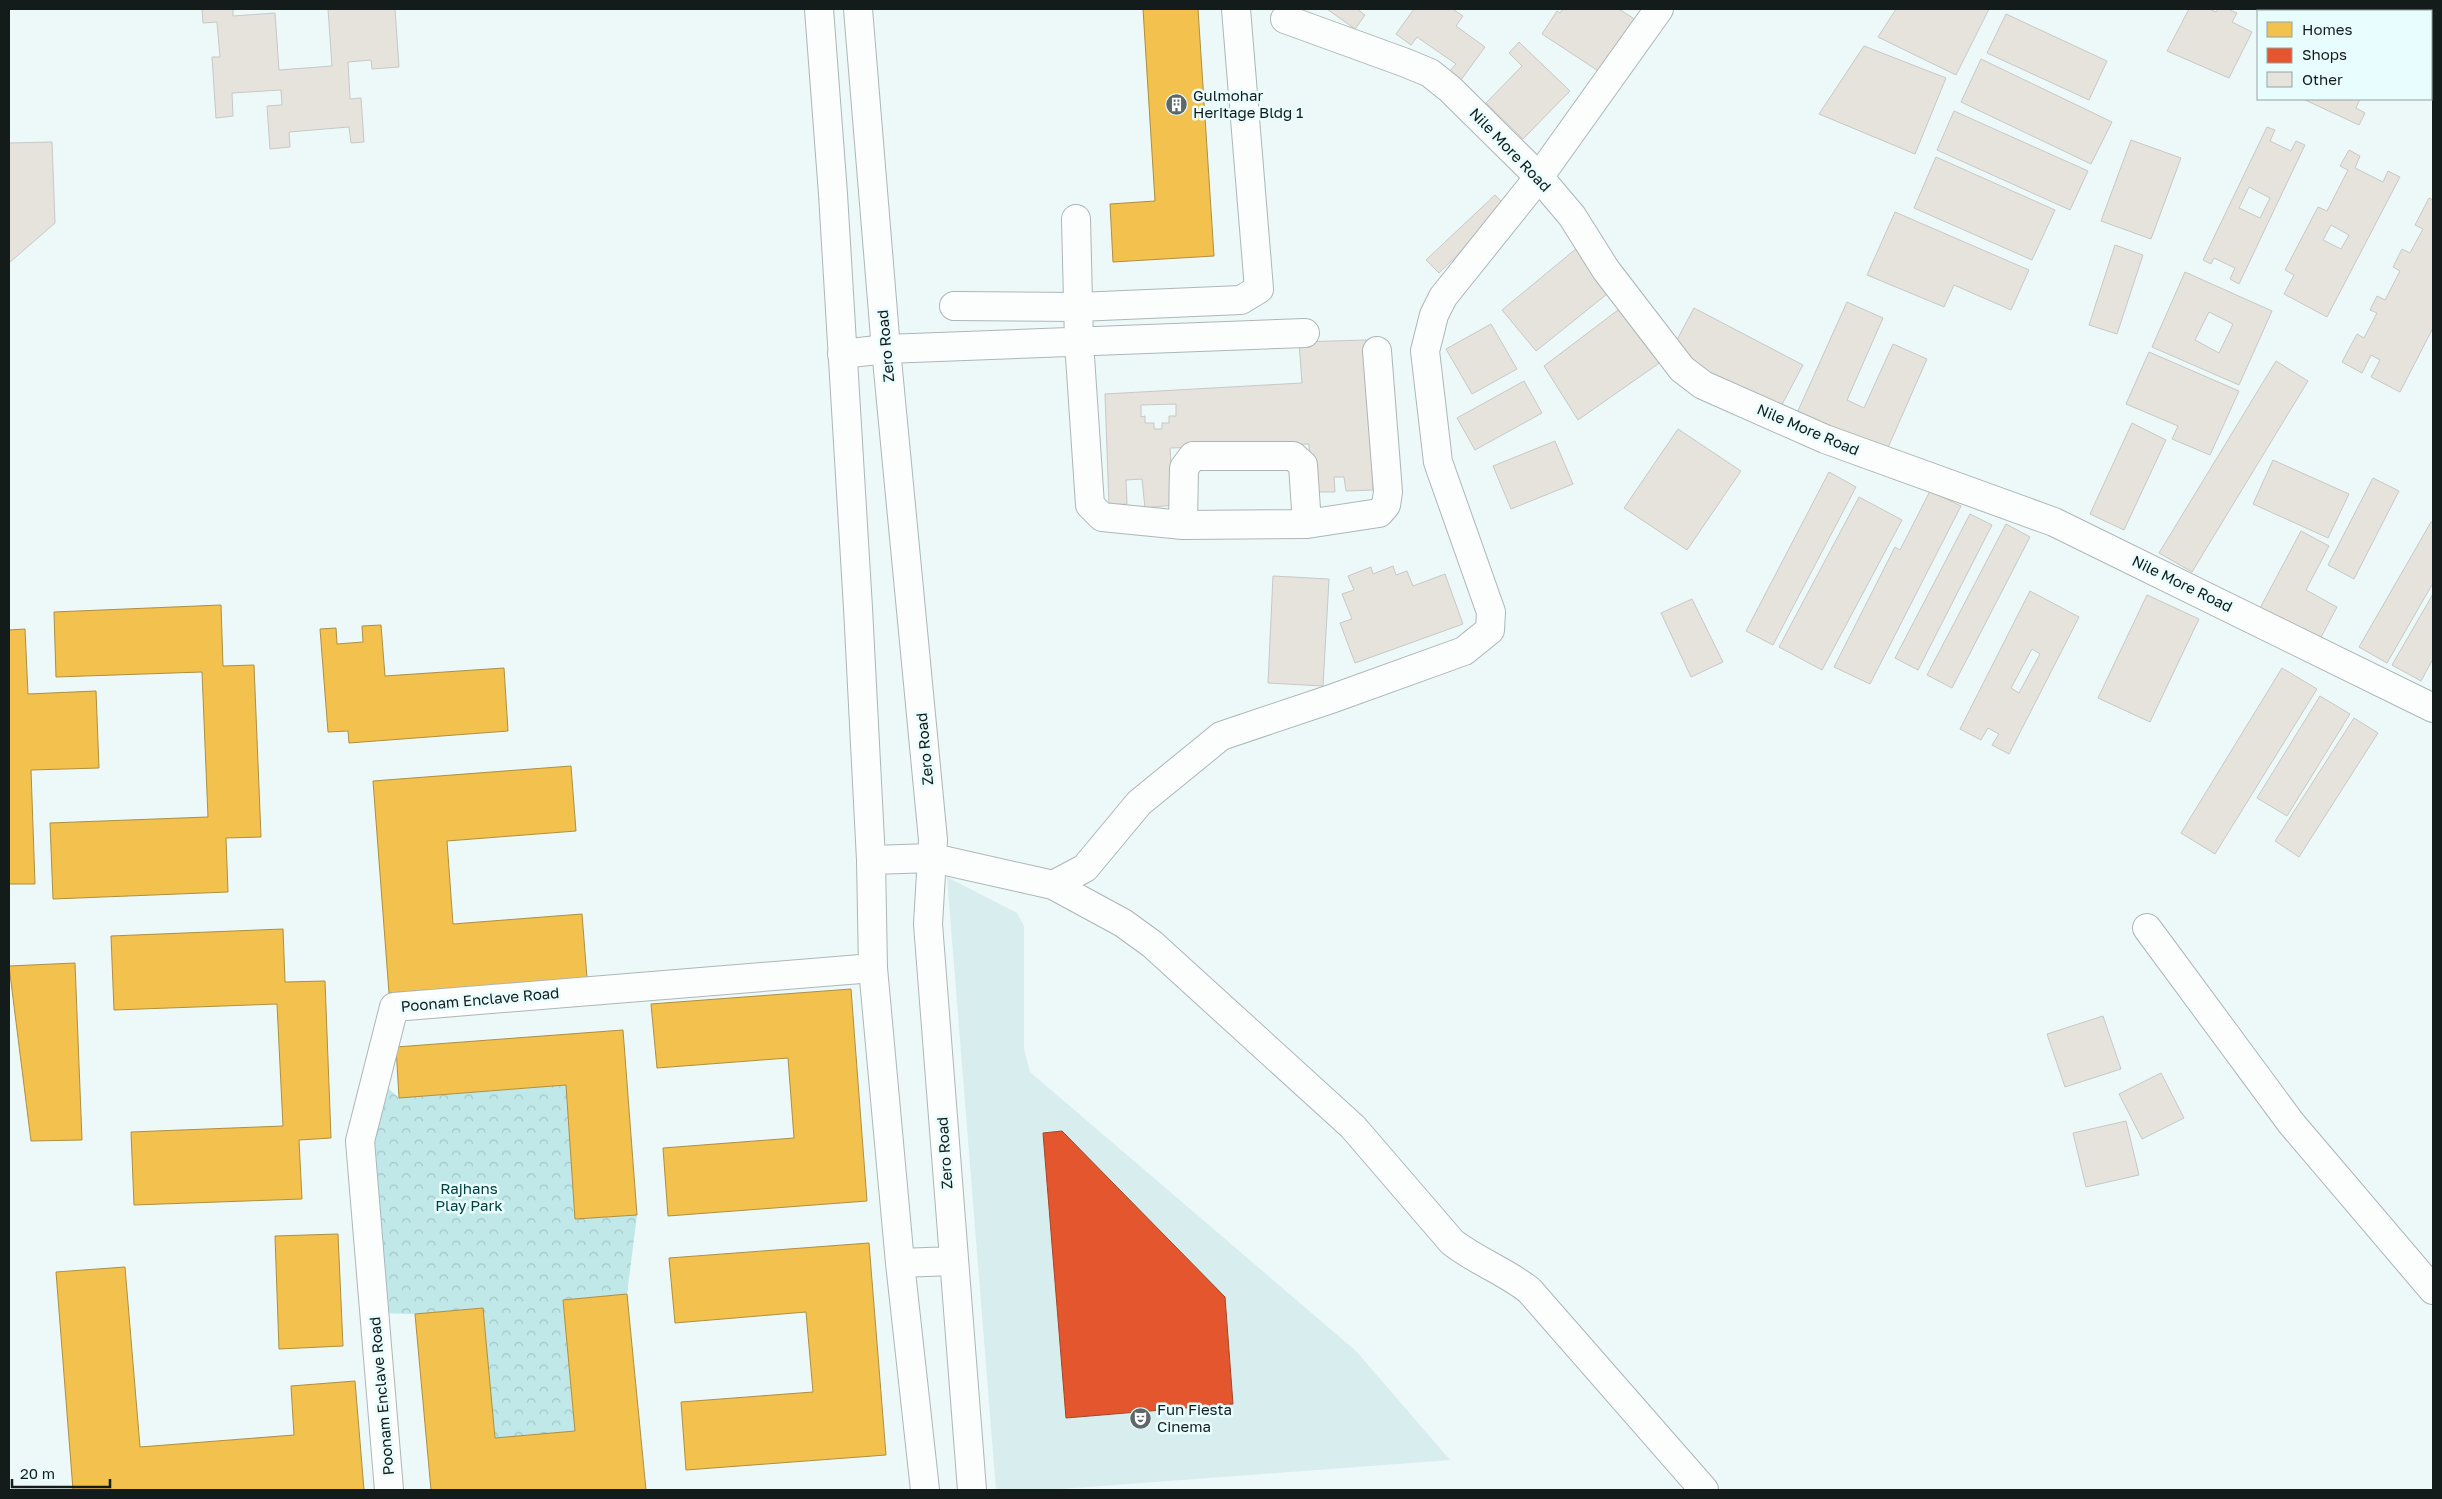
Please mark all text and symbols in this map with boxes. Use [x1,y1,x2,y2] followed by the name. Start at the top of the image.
[2257,10,2432,100] legend
[2302,20,2352,38] text: Homes
[2302,45,2347,63] text: Shops
[2302,70,2343,88] text: Other
[1193,86,1303,121] place label: Gulmohar Heritage Bldg 1
[1165,93,1189,117] building icon: Gulmohar Heritage Bldg 1
[1466,104,1555,195] street label: Nile More Road
[873,309,897,383] street label: Zero Road
[1755,399,1862,459] street label: Nile More Road
[2129,551,2236,615] street label: Nile More Road
[912,712,936,786] street label: Zero Road
[400,983,560,1015] street label: Poonam Enclave Road
[932,1116,956,1190] street label: Zero Road
[435,1179,503,1214] park label: Rajhans Play Park
[365,1316,397,1476] street label: Poonam Enclave Road
[1157,1400,1232,1435] place label: Fun Fiesta Cinema
[1129,1407,1153,1431] theatre icon: Fun Fiesta Cinema
[12,1456,110,1488] scale bar
[20,1464,55,1482] text: 20 m

